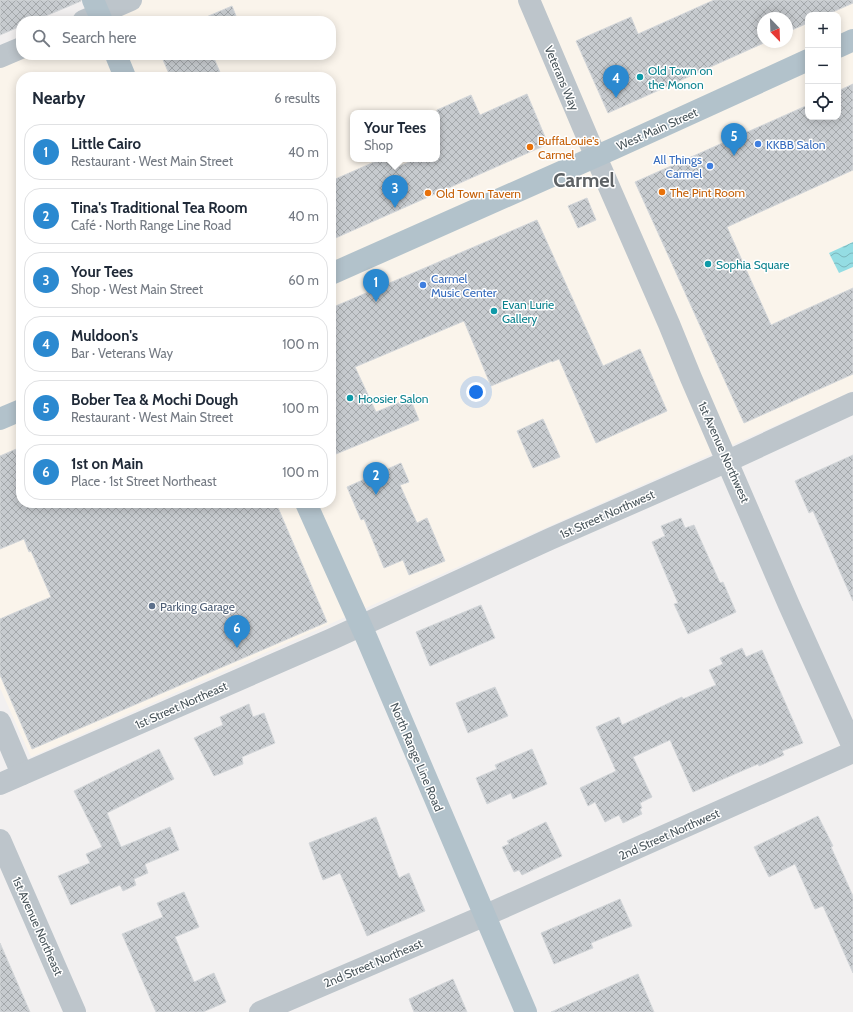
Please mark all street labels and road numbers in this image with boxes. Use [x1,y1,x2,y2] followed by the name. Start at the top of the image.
[542,43,582,113] street label: Veterans Way
[614,104,700,154] street label: West Main Street
[695,399,753,505] street label: 1st Avenue Northwest
[557,486,657,542] street label: 1st Street Northwest
[133,678,229,732] street label: 1st Street Northeast
[387,700,447,814] street label: North Range Line Road
[616,805,722,863] street label: 2nd Street Northwest
[9,874,67,978] street label: 1st Avenue Northeast
[321,935,425,991] street label: 2nd Street Northeast

